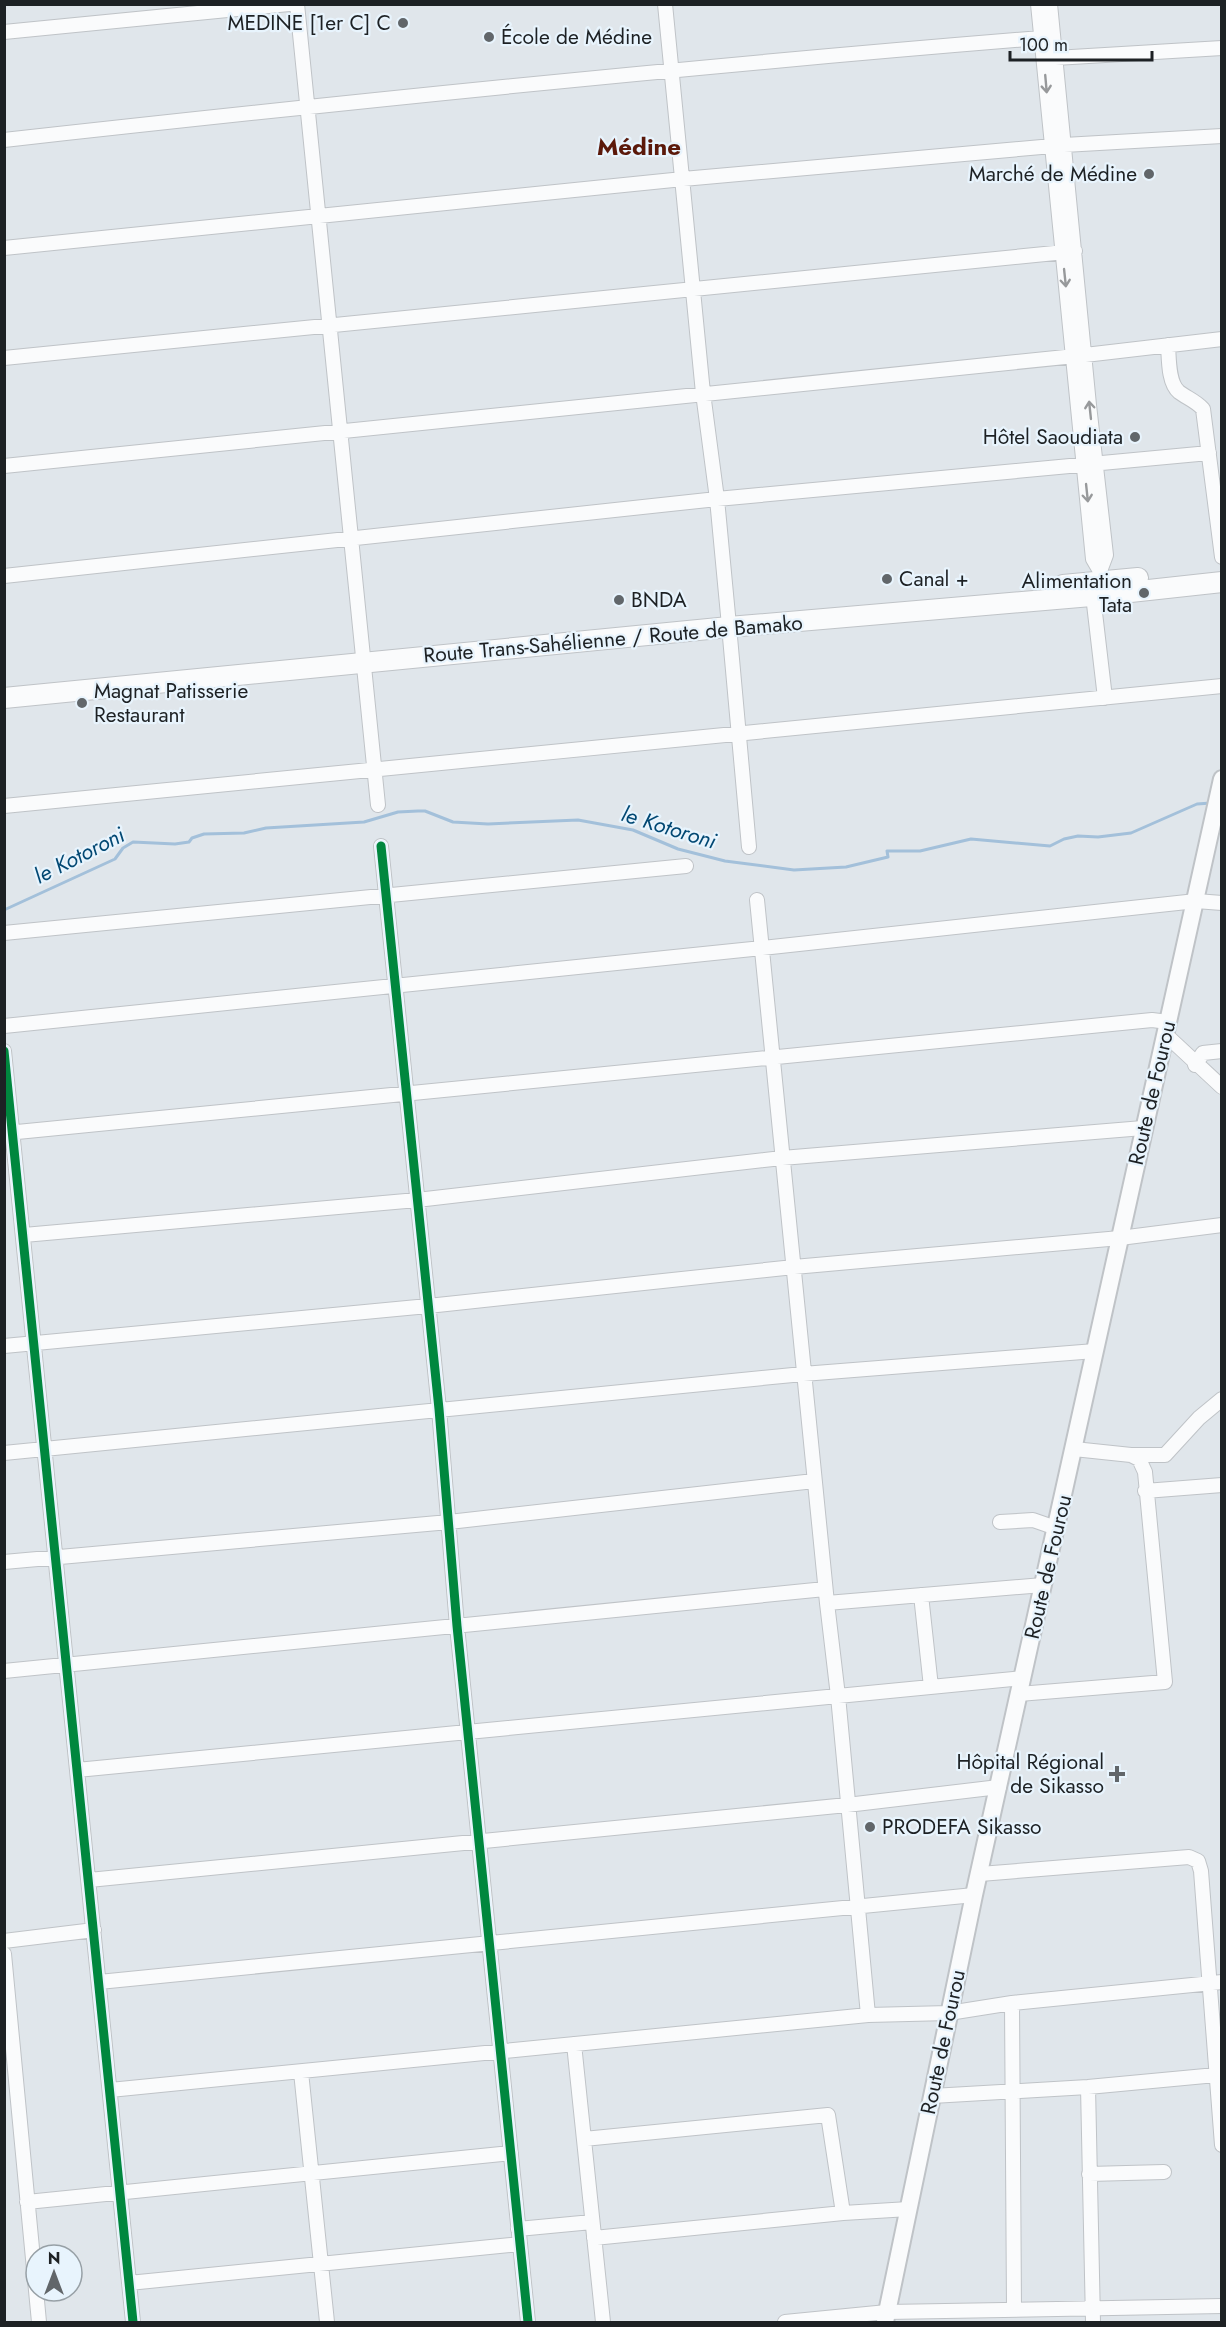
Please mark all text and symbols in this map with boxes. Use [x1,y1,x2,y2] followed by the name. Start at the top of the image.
[227,8,391,38] place label: MEDINE [1er C] C
[396,16,410,30] marker: MEDINE [1er C] C
[501,22,652,52] place label: École de Médine
[1010,24,1152,62] scale bar
[482,30,496,44] marker: École de Médine
[1019,32,1068,58] text: 100 m
[1041,73,1052,93] one-way arrow
[597,129,681,164] district label: Médine
[969,159,1137,189] place label: Marché de Médine
[1142,167,1156,181] marker: Marché de Médine
[1060,267,1071,287] one-way arrow
[1084,400,1095,420] one-way arrow
[983,422,1123,452] place label: Hôtel Saoudiata
[1128,430,1142,444] marker: Hôtel Saoudiata
[1081,482,1092,502] one-way arrow
[899,564,969,594] place label: Canal +
[1021,566,1132,620] place label: Alimentation Tata
[880,572,894,586] marker: Canal +
[631,585,687,615] place label: BNDA
[1137,586,1151,600] marker: Alimentation Tata
[612,593,626,607] marker: BNDA
[422,607,804,671] street label: Route Trans-Sahélienne / Route de Bamako
[94,676,248,730] place label: Magnat Patisserie Restaurant
[75,696,89,710] marker: Magnat Patisserie Restaurant
[618,797,721,857] water label: le Kotoroni
[28,818,130,891] water label: le Kotoroni
[1121,1018,1183,1168] street label: Route de Fourou
[1017,1492,1079,1642] street label: Route de Fourou
[956,1747,1104,1801] place label: Hôpital Régional de Sikasso
[1108,1765,1126,1783] marker: Hôpital Régional de Sikasso
[882,1812,1042,1842] place label: PRODEFA Sikasso
[863,1820,877,1834] marker: PRODEFA Sikasso
[913,1967,973,2117] street label: Route de Fourou
[24,2243,84,2303] north arrow
[48,2247,60,2270] text: N

